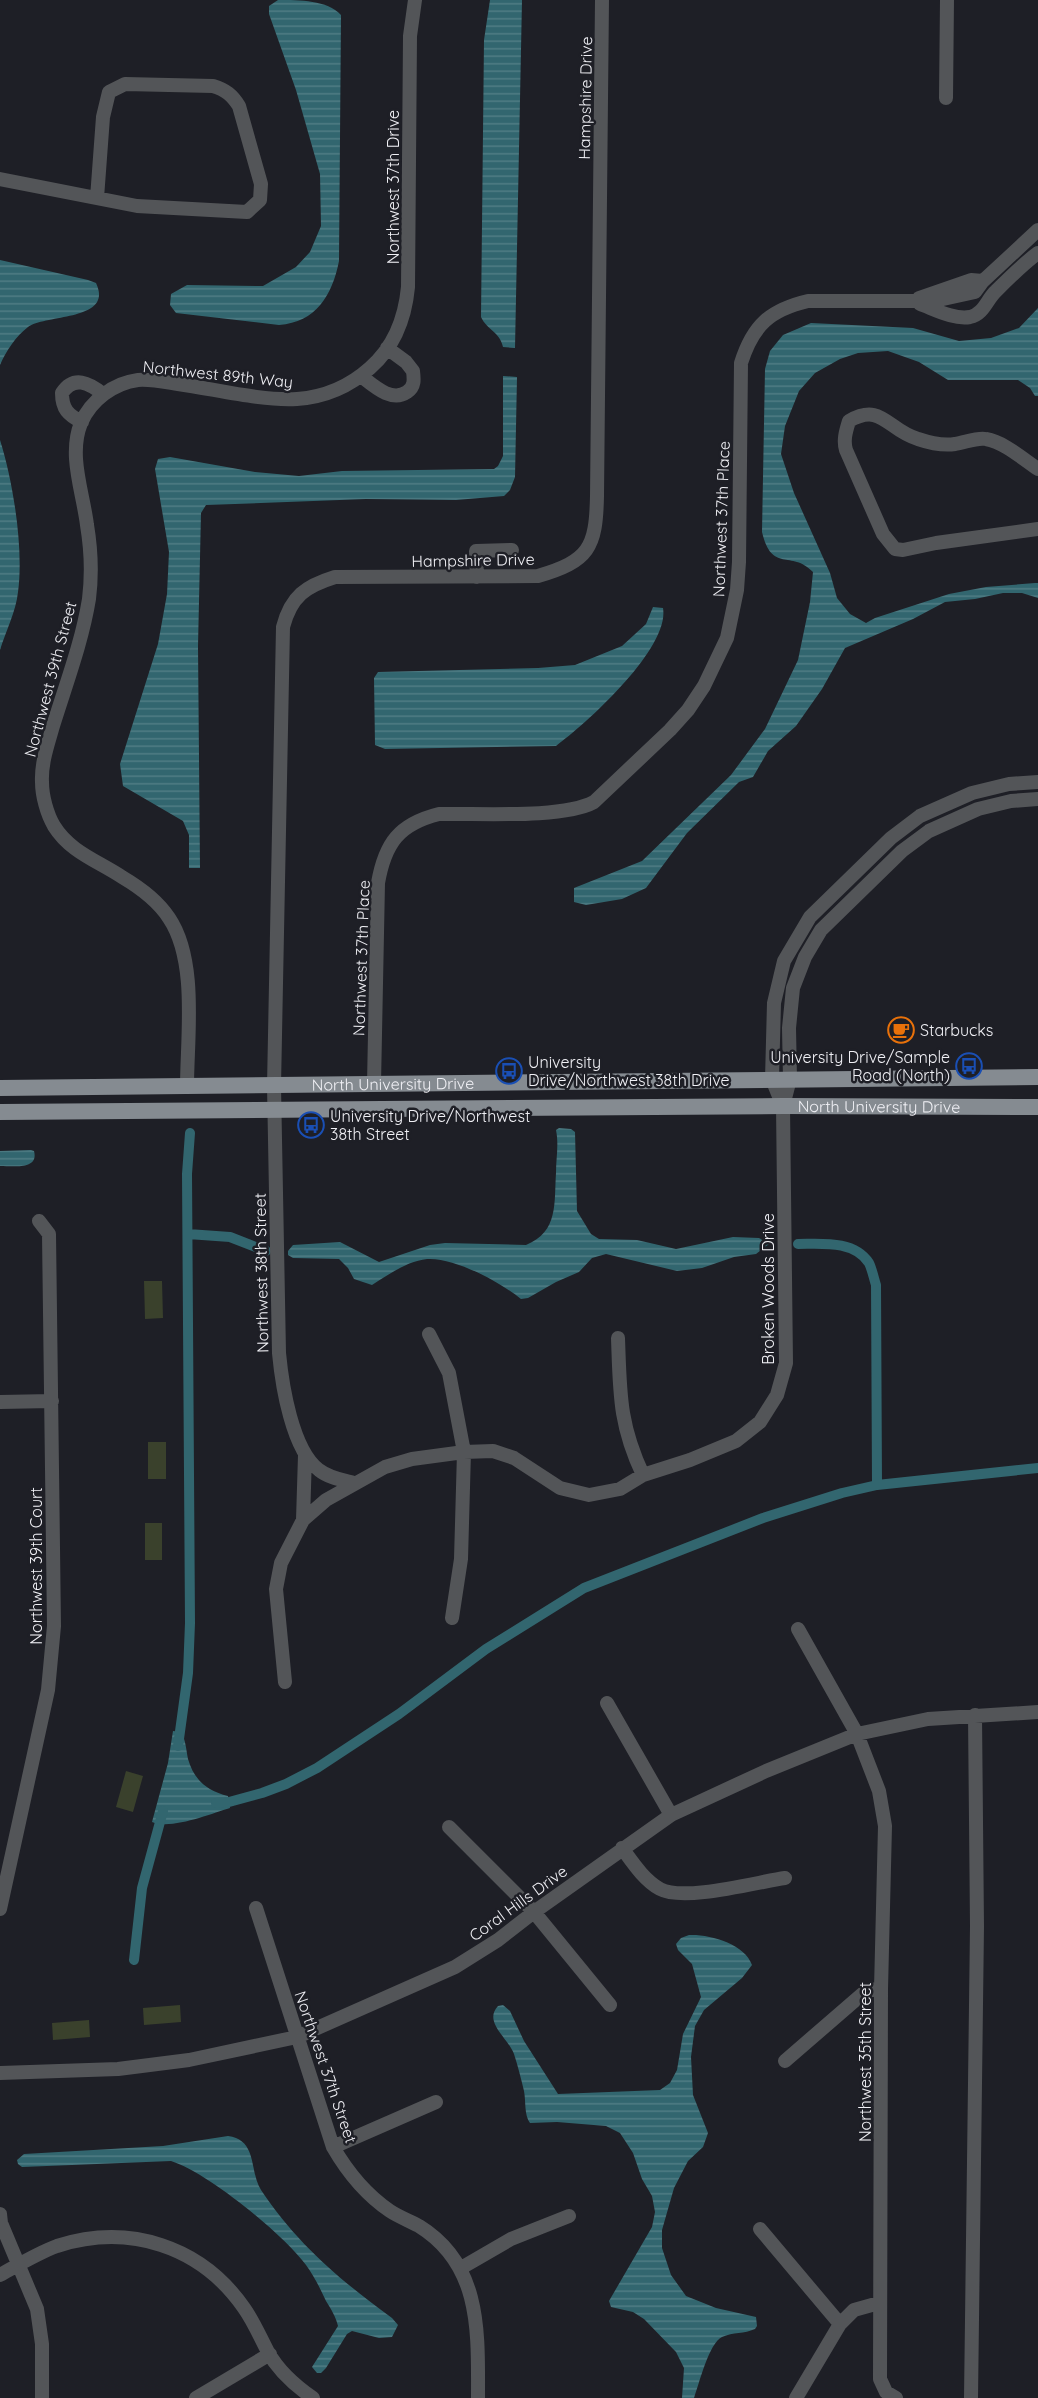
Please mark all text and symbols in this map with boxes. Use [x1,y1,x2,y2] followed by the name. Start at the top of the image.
[574,36,596,160] street label: Hampshire Drive
[383,110,403,264] street label: Northwest 37th Drive
[142,356,294,392] street label: Northwest 89th Way
[708,441,734,597] street label: Northwest 37th Place
[411,549,535,571] street label: Hampshire Drive
[20,599,80,759] street label: Northwest 39th Street
[348,880,374,1036] street label: Northwest 37th Place
[886,1015,916,1045] cafe icon: Starbucks
[920,1020,993,1040] place label: Starbucks
[770,1047,950,1085] place label: University Drive/Sample Road (North)
[954,1051,984,1081] bus stop icon: University Drive/Sample Road (North)
[528,1052,730,1090] place label: University Drive/Northwest 38th Drive
[494,1056,524,1086] bus stop icon: University Drive/Northwest 38th Drive
[312,1073,474,1095] street label: North University Drive
[798,1096,960,1117] street label: North University Drive
[330,1106,530,1144] place label: University Drive/Northwest 38th Street
[296,1110,326,1140] bus stop icon: University Drive/Northwest 38th Street
[250,1193,272,1353] street label: Northwest 38th Street
[758,1213,778,1365] street label: Broken Woods Drive
[26,1487,46,1645] street label: Northwest 39th Court
[465,1861,571,1945] street label: Coral Hills Drive
[855,1982,875,2142] street label: Northwest 35th Street
[291,1988,361,2146] street label: Northwest 37th Street

